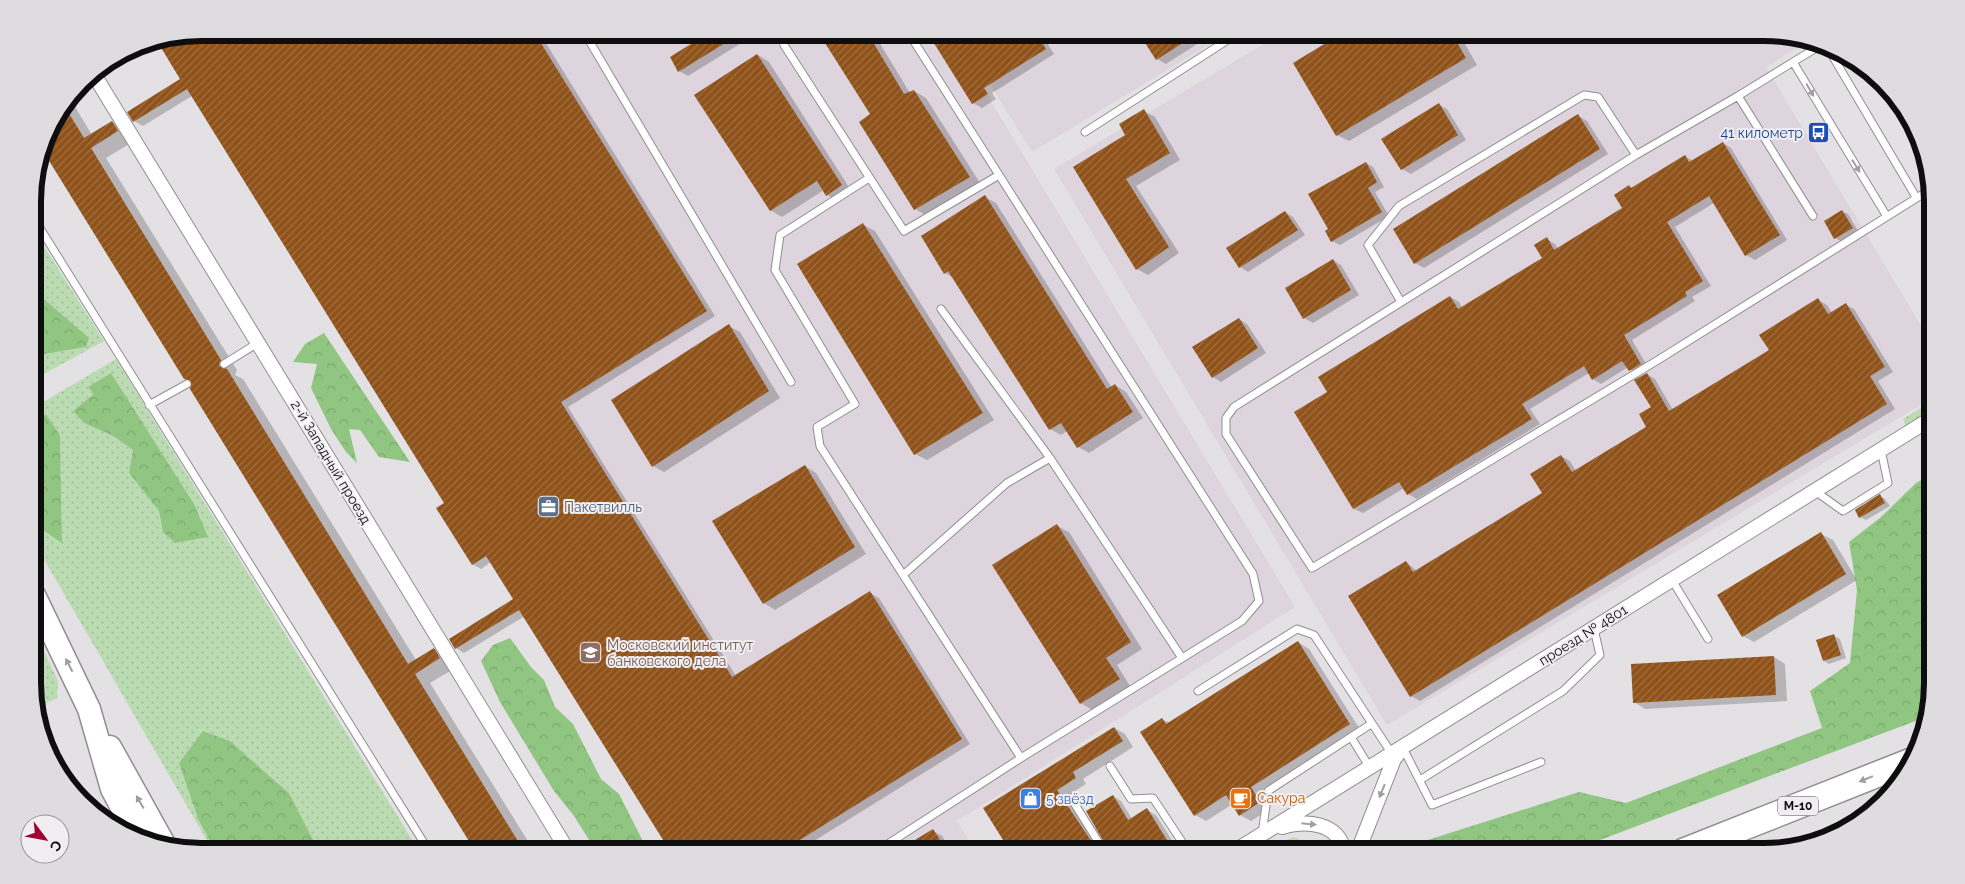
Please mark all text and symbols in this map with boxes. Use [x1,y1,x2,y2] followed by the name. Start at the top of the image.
[1805,83,1814,96] one-way arrow
[1807,121,1831,145] bus stop icon: 41 километр
[1721,125,1803,141] place label: 41 километр
[1851,159,1860,173] one-way arrow
[288,397,374,527] street label: 2-й Западный проезд
[536,495,560,519] office icon: Пакетвилль
[564,499,642,515] place label: Пакетвилль
[1536,601,1630,669] street label: проезд № 4801
[607,637,753,669] place label: Московский институт банковского дела
[579,641,603,665] school or university icon: Московский институт банковского дела
[65,657,73,672] one-way arrow
[1858,775,1873,783] one-way arrow
[1377,783,1385,798] one-way arrow
[1229,786,1253,810] cafe icon: Сакура
[1018,787,1042,811] shop icon: 5 звёзд
[1257,790,1305,806] place label: Сакура
[1046,791,1094,807] place label: 5 звёзд
[135,795,144,808] one-way arrow
[1778,796,1818,816] road number: М-10
[20,814,70,864] north arrow
[1302,820,1318,828] one-way arrow
[46,838,65,855] text: С

